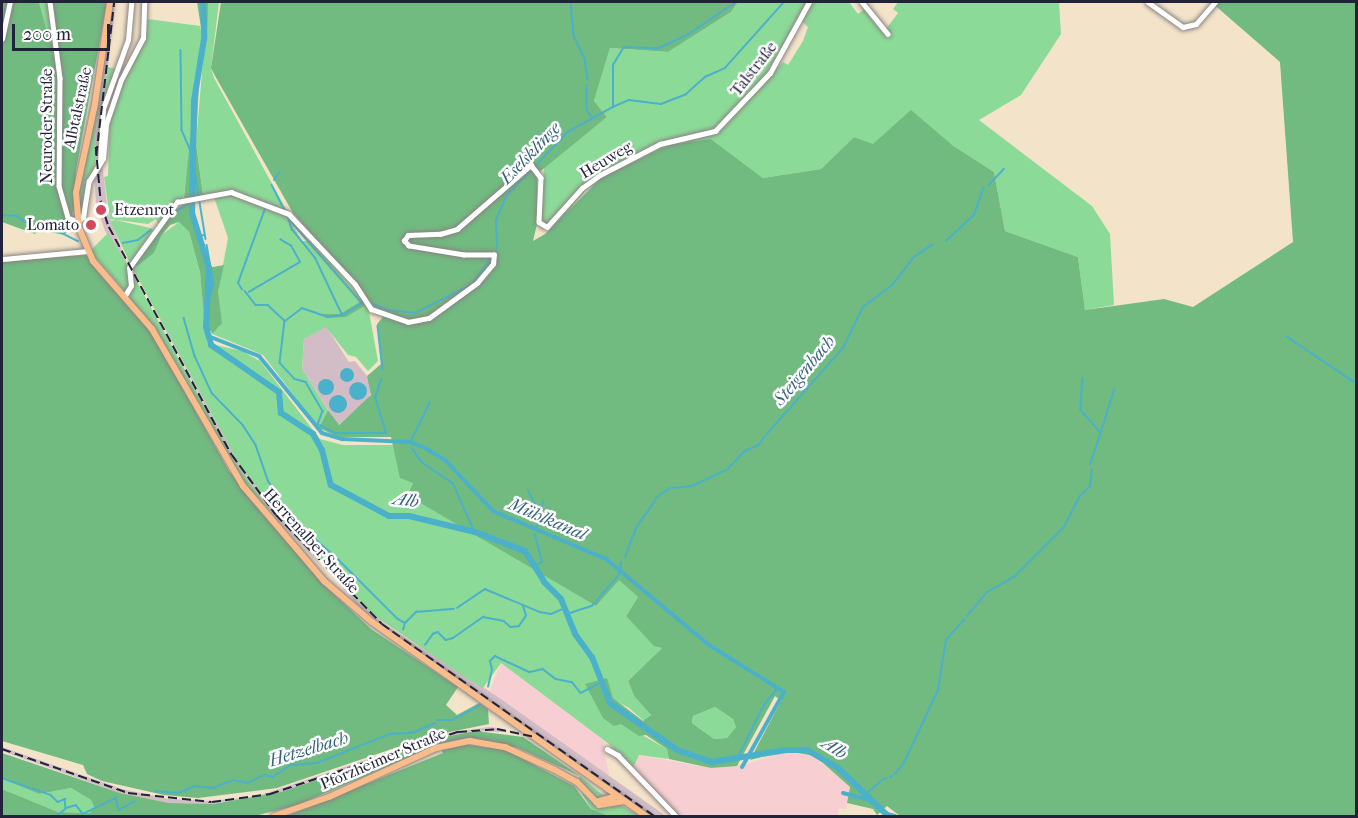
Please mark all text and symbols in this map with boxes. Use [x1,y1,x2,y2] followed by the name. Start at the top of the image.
[15,12,112,50] scale bar
[23,24,71,45] text: 200 m
[727,38,781,100] street label: Talstraße
[60,65,96,151] street label: Albtalstraße
[37,68,57,184] street label: Neuroder Straße
[496,118,566,190] water label: Eselsklinge
[576,137,636,183] street label: Heuweg
[114,200,174,220] place label: Etzenrot
[92,201,110,219] marker: Etzenrot
[27,215,79,235] place label: Lomato
[84,218,98,232] marker: Lomato
[770,332,840,410] water label: Steigenbach
[259,485,363,597] street label: Herrenalber Straße
[392,488,420,514] water label: Alb
[505,494,589,546] water label: Mühlkanal
[317,724,449,794] street label: Pforzheimer Straße
[267,728,351,772] water label: Hetzelbach
[818,733,850,765] water label: Alb

